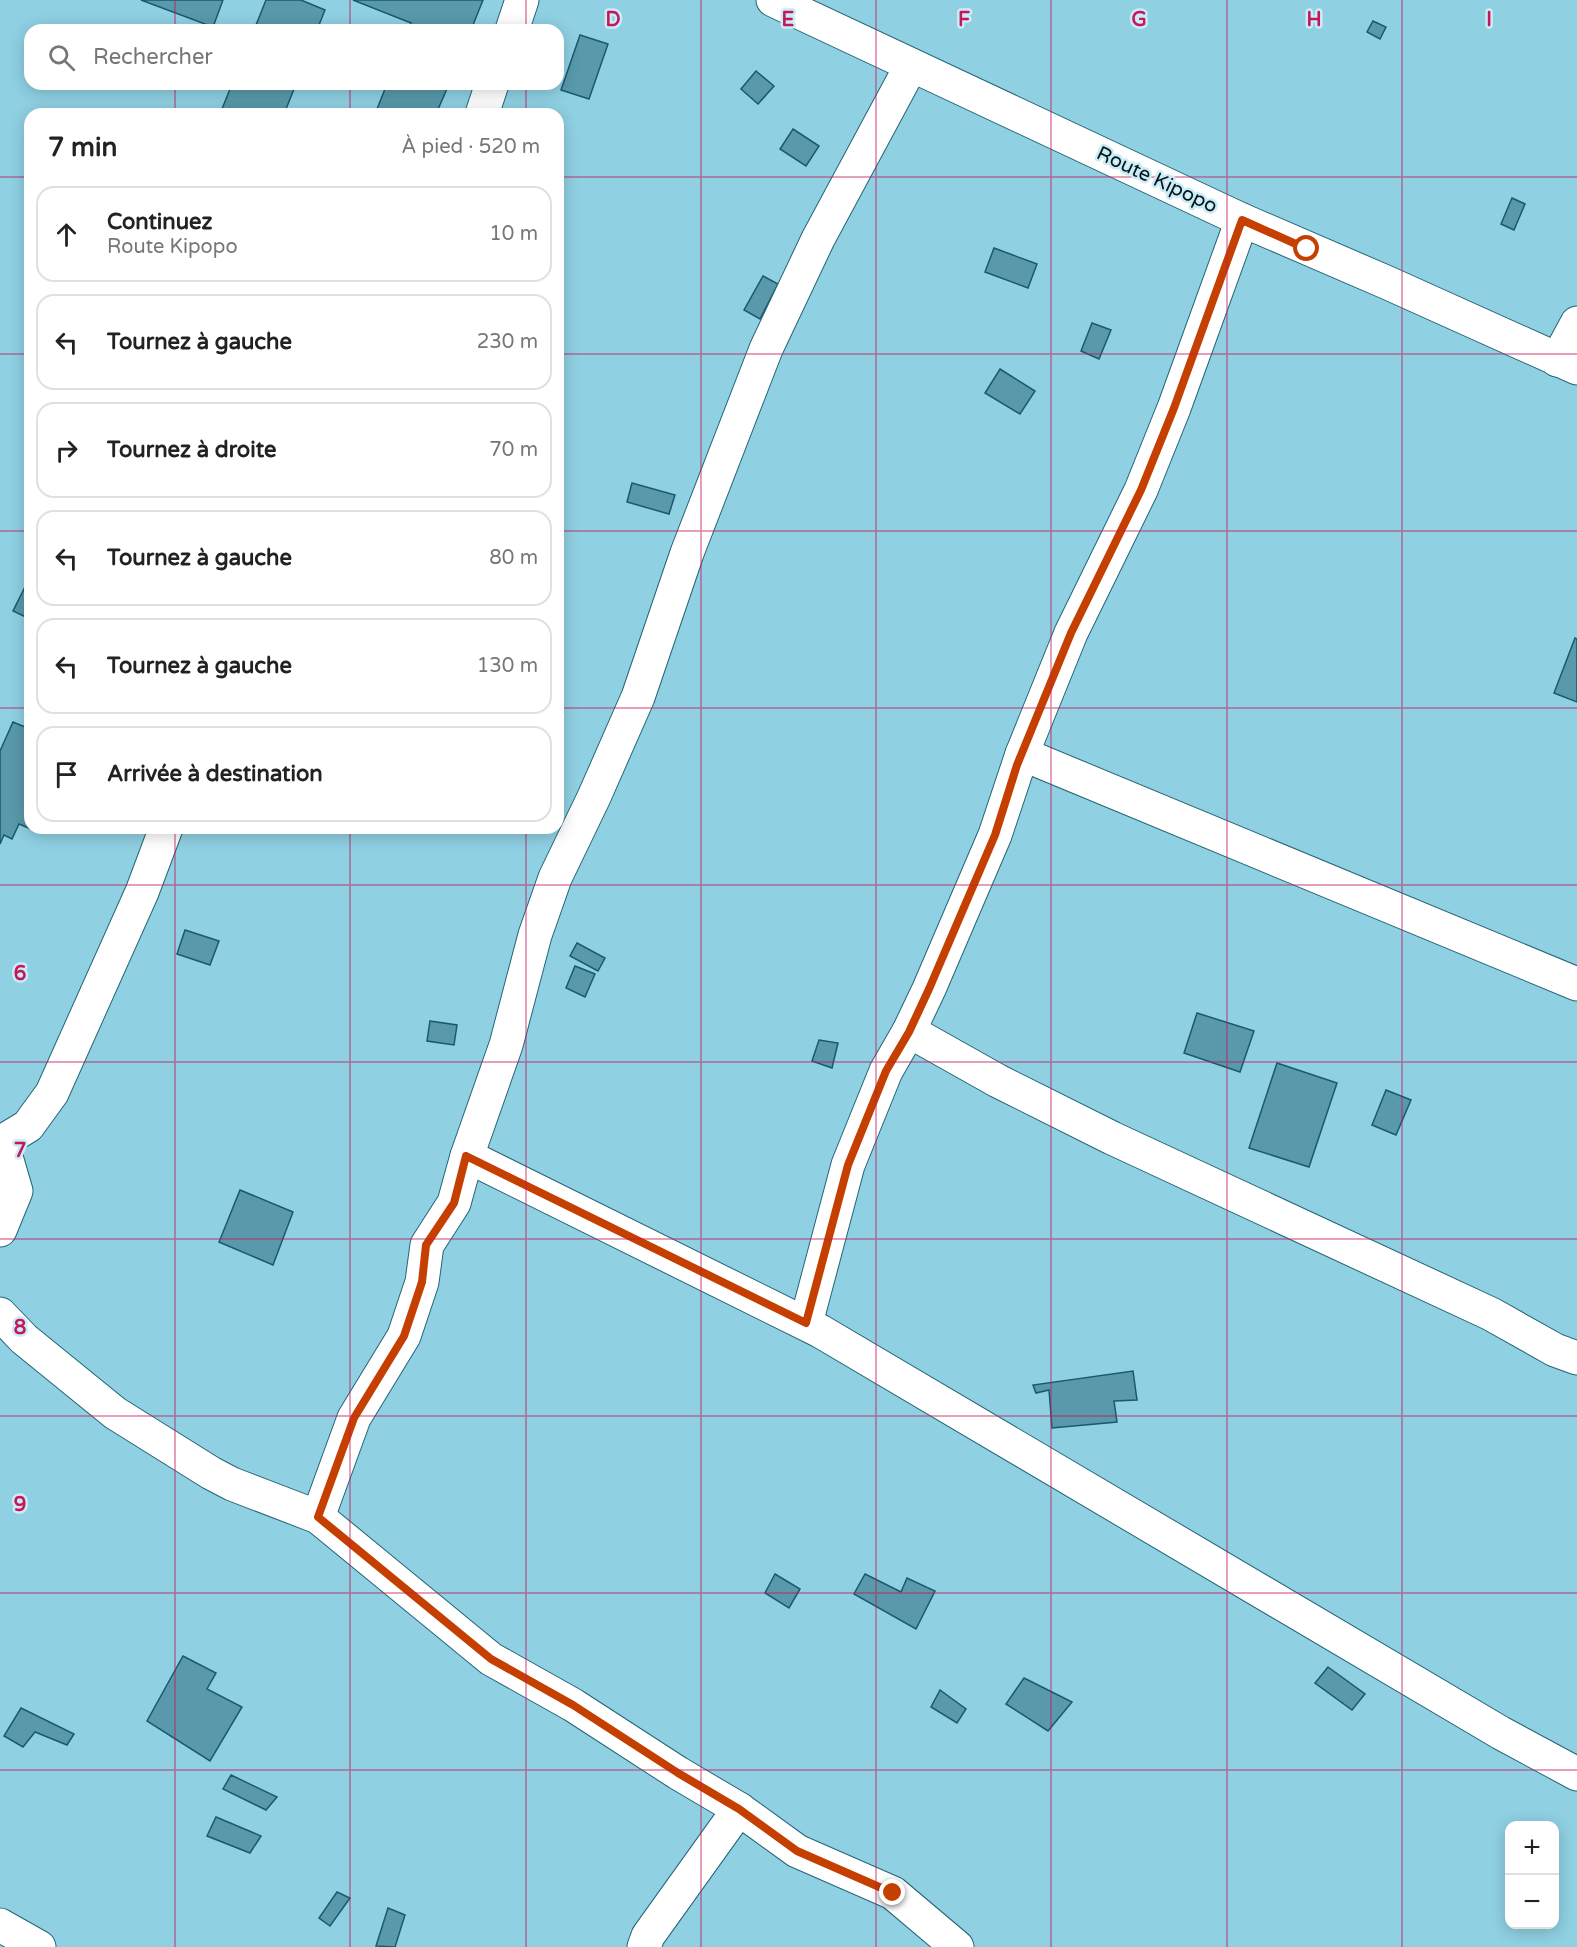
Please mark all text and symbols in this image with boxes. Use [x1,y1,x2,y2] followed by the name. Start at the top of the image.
[605,8,621,32] text: D
[782,8,795,32] text: E
[958,8,970,32] text: F
[1131,8,1147,32] text: G
[1306,8,1322,32] text: H
[1486,8,1492,32] text: I
[24,24,564,90] search box
[45,41,78,74] icon: search
[93,44,213,70] text: Rechercher
[48,132,117,163] text: 7 min
[402,135,540,159] text: À pied · 520 m
[1093,142,1221,218] street label: Route Kipopo
[107,209,212,235] text: Continuez
[50,218,83,251] icon: ahead
[489,222,538,246] text: 10 m
[107,235,238,259] text: Route Kipopo
[1293,235,1319,261] route start
[50,326,83,359] icon: left
[107,329,292,355] text: Tournez à gauche
[477,330,538,354] text: 230 m
[50,434,83,467] icon: right
[107,437,276,463] text: Tournez à droite
[489,438,538,462] text: 70 m
[50,542,83,575] icon: left
[107,545,292,571] text: Tournez à gauche
[489,546,538,570] text: 80 m
[50,650,83,683] icon: left
[107,653,292,679] text: Tournez à gauche
[477,654,538,678] text: 130 m
[50,758,83,791] icon: arrive
[107,761,323,787] text: Arrivée à destination
[14,962,26,986] text: 6
[14,1139,26,1163] text: 7
[14,1316,26,1340] text: 8
[14,1493,26,1517] text: 9
[1505,1821,1559,1929] map controls
[1505,1821,1559,1875] button: +
[1505,1875,1559,1929] button: −
[879,1879,905,1905] route end

